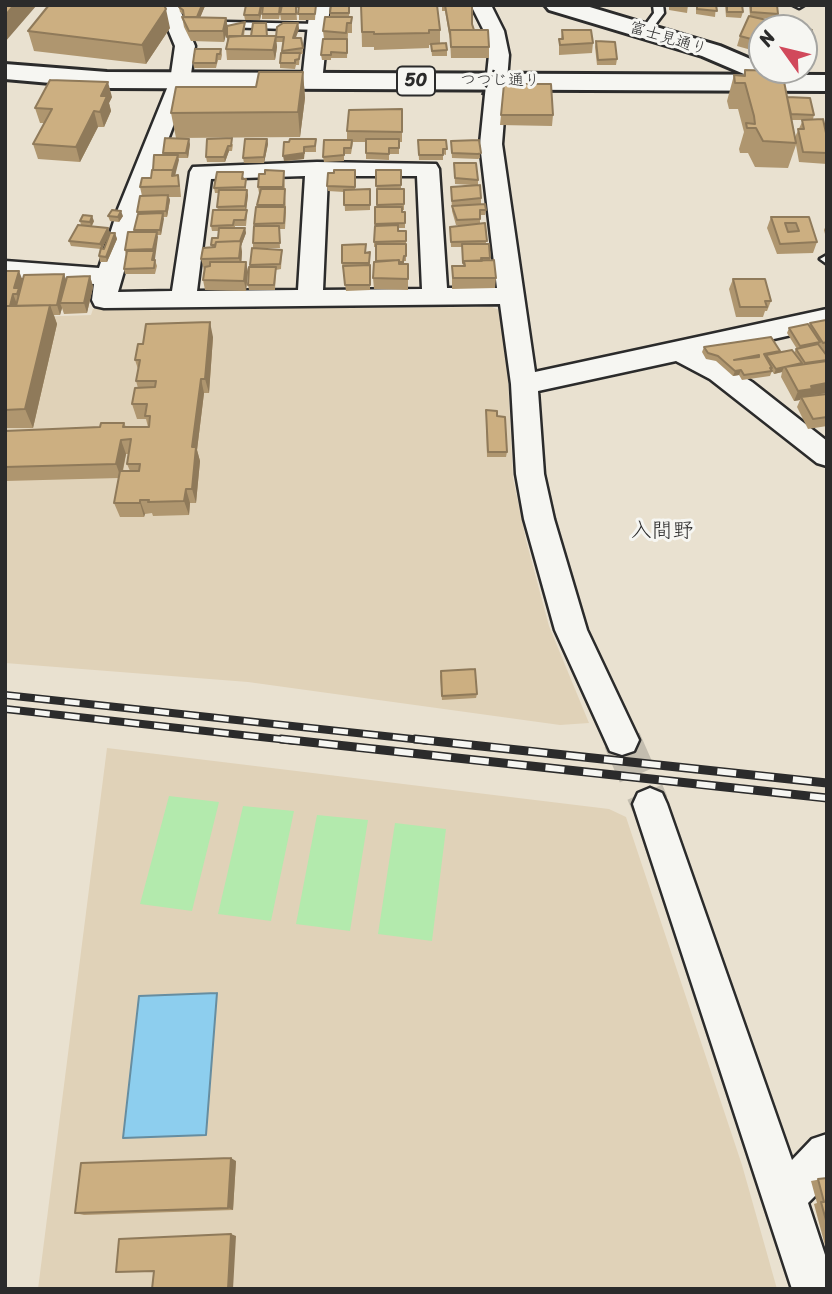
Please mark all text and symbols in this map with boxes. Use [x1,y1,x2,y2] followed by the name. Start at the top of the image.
[748,14,818,84] north arrow
[627,18,709,60] street label: 富士見通り
[749,23,784,53] text: N
[397,66,435,96] road number: 50
[460,71,540,91] street label: つつじ通り
[631,519,693,545] district label: 入間野

